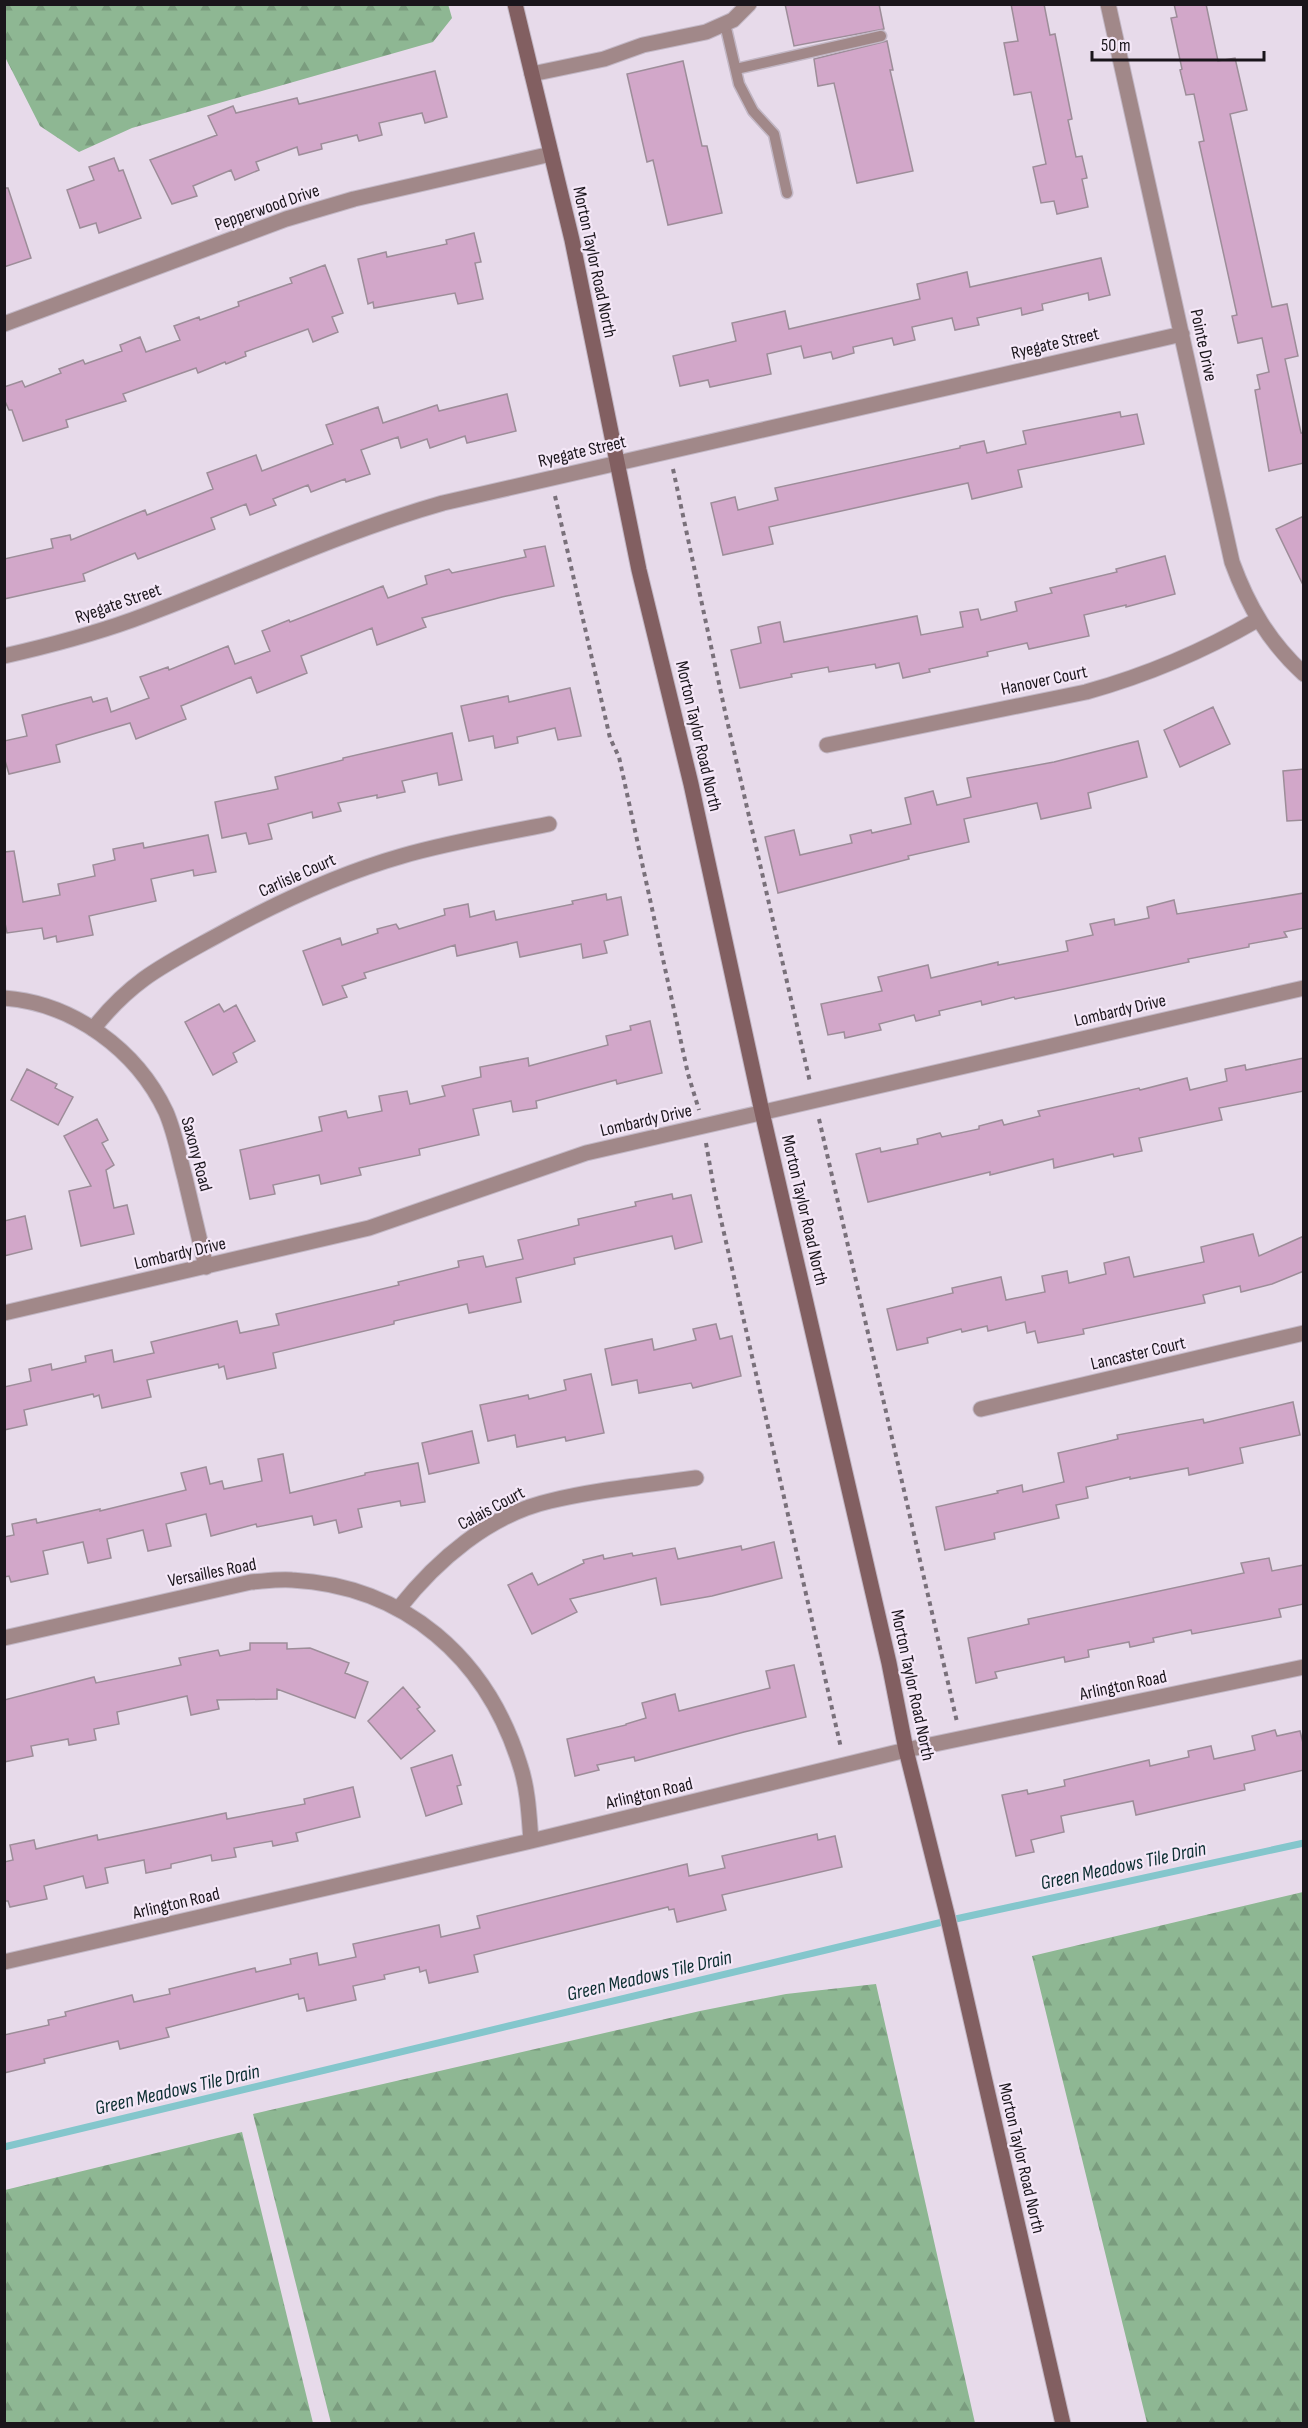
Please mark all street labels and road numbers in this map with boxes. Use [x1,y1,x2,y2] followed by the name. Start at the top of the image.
[212,180,322,235] street label: Pepperwood Drive
[568,185,621,339] street label: Morton Taylor Road North
[1186,307,1221,383] street label: Pointe Drive
[1009,323,1102,364] street label: Ryegate Street
[536,431,629,472] street label: Ryegate Street
[72,579,164,628] street label: Ryegate Street
[671,659,726,813] street label: Morton Taylor Road North
[999,661,1090,700] street label: Hanover Court
[256,849,339,902] street label: Carlisle Court
[1072,990,1168,1031] street label: Lombardy Drive
[598,1100,694,1141] street label: Lombardy Drive
[177,1115,216,1194] street label: Saxony Road
[777,1133,832,1287] street label: Morton Taylor Road North
[132,1233,228,1274] street label: Lombardy Drive
[1089,1332,1188,1375] street label: Lancaster Court
[454,1482,529,1535] street label: Calais Court
[166,1554,258,1591] street label: Versailles Road
[886,1608,939,1762] street label: Morton Taylor Road North
[1077,1666,1169,1705] street label: Arlington Road
[603,1773,695,1814] street label: Arlington Road
[130,1883,222,1924] street label: Arlington Road
[994,2081,1049,2235] street label: Morton Taylor Road North

